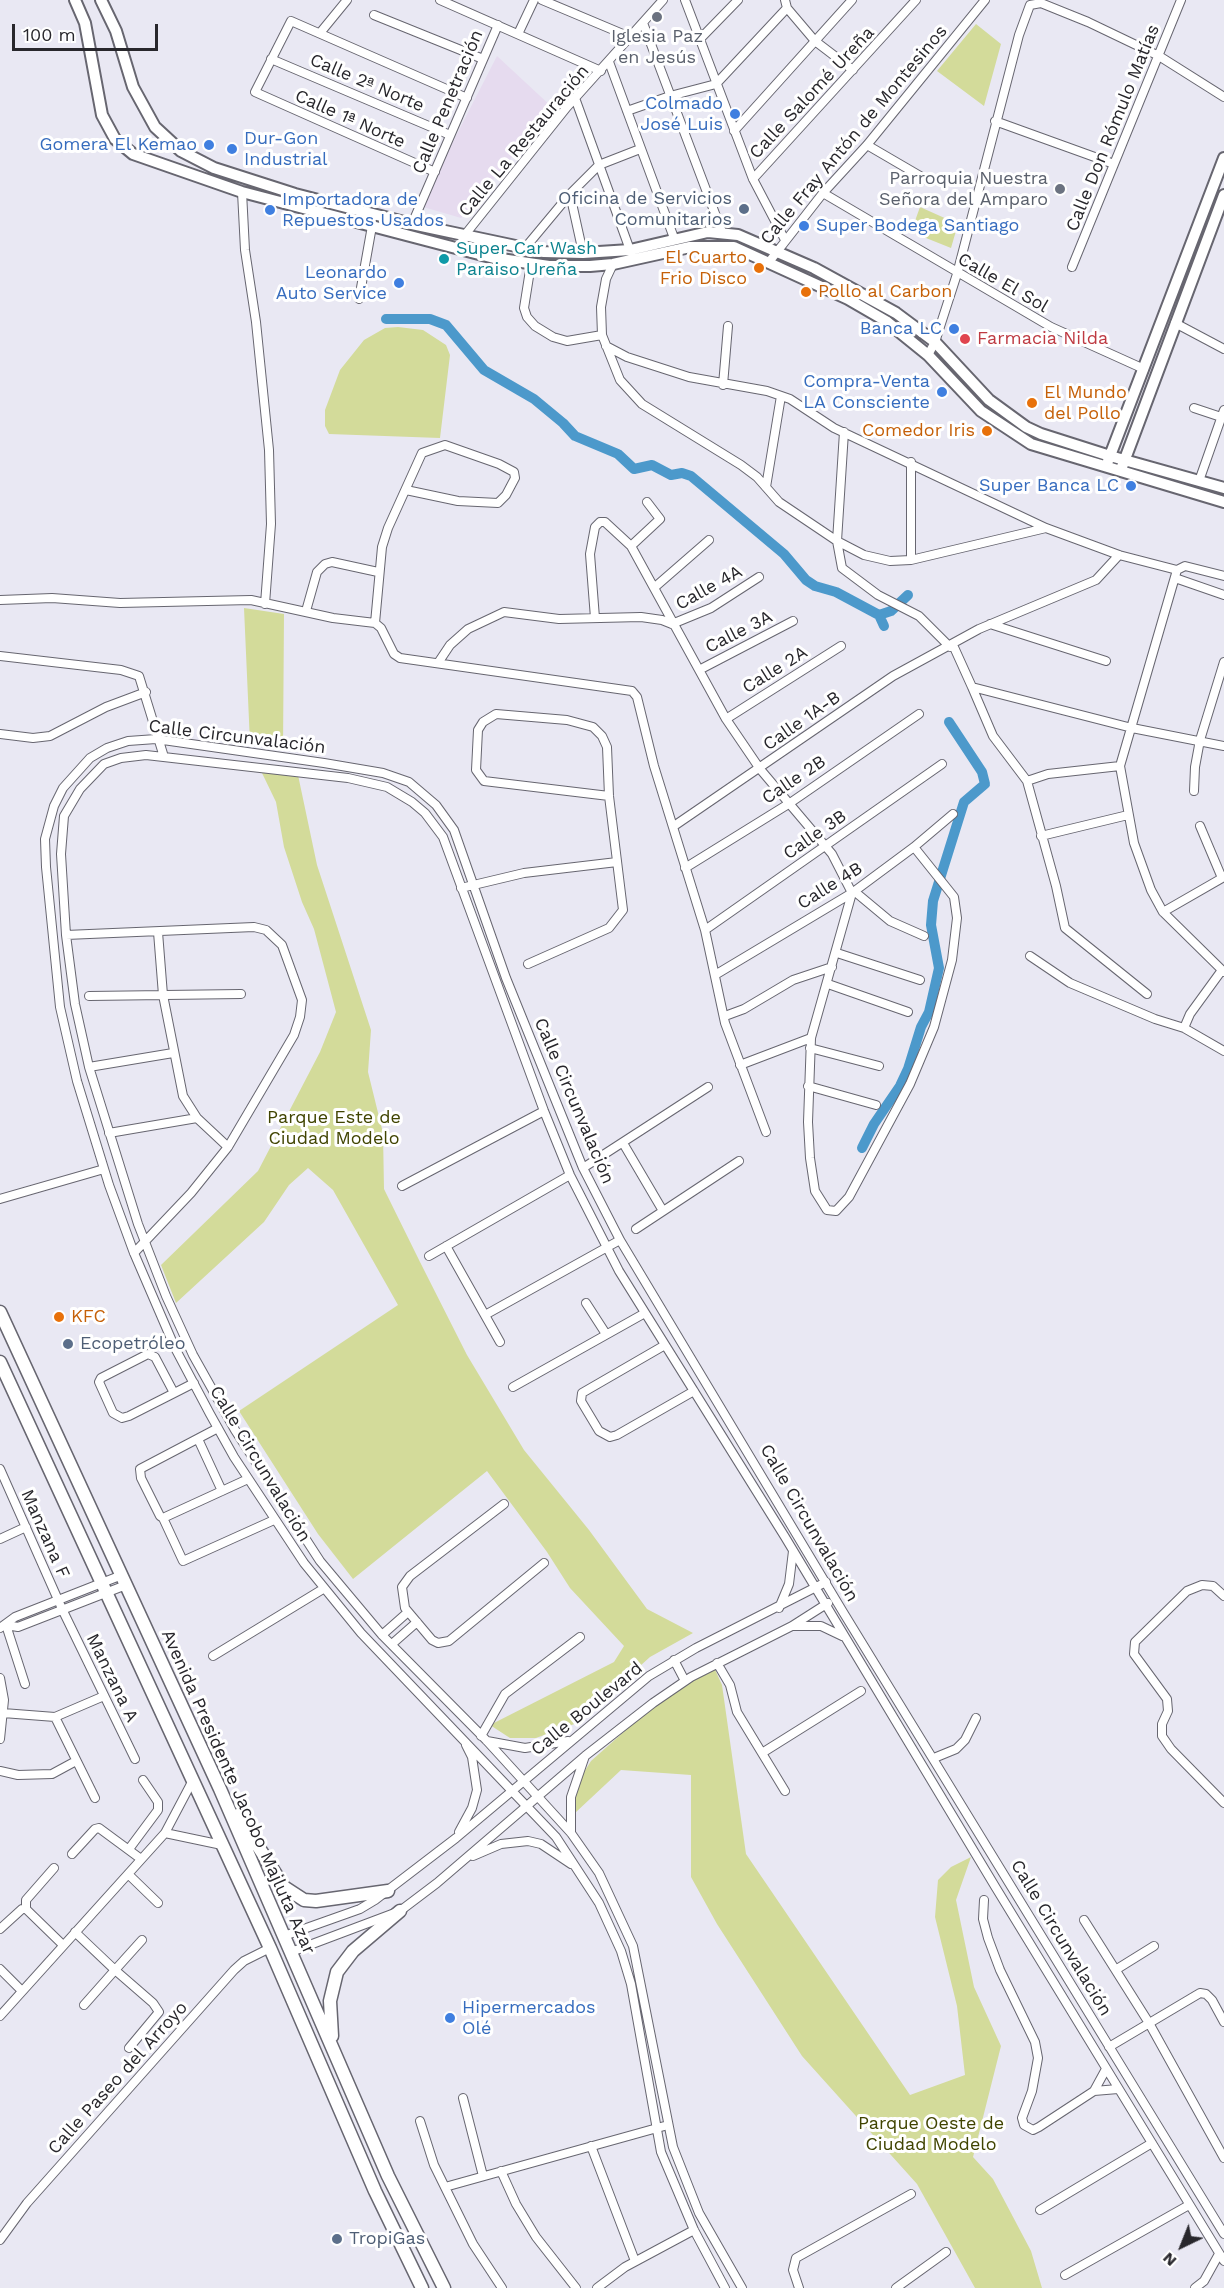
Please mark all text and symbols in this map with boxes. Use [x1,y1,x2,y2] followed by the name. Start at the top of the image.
[650,10,664,24] marker: Iglesia Paz en Jesús
[15,12,160,50] scale bar
[756,21,952,249] street label: Calle Fray Antón de Montesinos
[1062,21,1164,235] street label: Calle Don Rómulo Matías
[745,22,879,164] street label: Calle Salomé Ureña
[23,24,76,45] text: 100 m
[611,26,703,68] place label: Iglesia Paz en Jesús
[408,27,488,177] street label: Calle Penetración
[307,49,427,117] street label: Calle 2ª Norte
[454,61,594,221] street label: Calle La Restauración
[291,85,409,153] street label: Calle 1ª Norte
[640,93,723,136] place label: Colmado José Luis
[728,107,742,121] marker: Colmado José Luis
[244,128,328,170] place label: Dur-Gon Industrial
[40,134,197,156] place label: Gomera El Kemao
[202,138,216,152] marker: Gomera El Kemao
[225,142,239,156] marker: Dur-Gon Industrial
[879,168,1048,210] place label: Parroquia Nuestra Señora del Amparo
[1053,182,1067,196] marker: Parroquia Nuestra Señora del Amparo
[558,188,732,230] place label: Oficina de Servicios Comunitarios
[282,189,444,232] place label: Importadora de Repuestos Usados
[737,202,751,216] marker: Oficina de Servicios Comunitarios
[263,203,277,217] marker: Importadora de Repuestos Usados
[816,215,1019,237] place label: Super Bodega Santiago
[797,219,811,233] marker: Super Bodega Santiago
[456,238,597,280] place label: Super Car Wash Paraiso Ureña
[660,247,747,290] place label: El Cuarto Frio Disco
[954,248,1052,318] street label: Calle El Sol
[437,252,451,266] marker: Super Car Wash Paraiso Ureña
[752,261,766,275] marker: El Cuarto Frio Disco
[276,262,387,304] place label: Leonardo Auto Service
[392,276,406,290] marker: Leonardo Auto Service
[818,281,953,303] place label: Pollo al Carbon
[799,285,813,299] marker: Pollo al Carbon
[860,318,942,340] place label: Banca LC
[947,322,961,336] marker: Banca LC
[977,328,1108,350] place label: Farmacia Nilda
[958,332,972,346] marker: Farmacia Nilda
[803,371,930,413] place label: Compra-Venta LA Consciente
[1044,382,1127,424] place label: El Mundo del Pollo
[935,385,949,399] marker: Compra-Venta LA Consciente
[1025,396,1039,410] marker: El Mundo del Pollo
[862,420,975,442] place label: Comedor Iris
[980,424,994,438] marker: Comedor Iris
[979,475,1119,497] place label: Super Banca LC
[1124,479,1138,493] marker: Super Banca LC
[672,561,746,615] street label: Calle 4A
[702,606,776,658] street label: Calle 3A
[739,642,811,698] street label: Calle 2A
[759,686,845,756] street label: Calle 1A-B
[147,715,327,759] street label: Calle Circunvalación
[758,751,830,809] street label: Calle 2B
[779,805,851,865] street label: Calle 3B
[793,858,867,914] street label: Calle 4B
[529,1015,619,1187] street label: Calle Circunvalación
[267,1107,401,1150] park label: Parque Este de Ciudad Modelo
[71,1306,106,1328] place label: KFC
[52,1310,66,1324] marker: KFC
[80,1333,186,1355] place label: Ecopetróleo
[61,1337,75,1351] marker: Ecopetróleo
[205,1382,315,1546] street label: Calle Circunvalación
[755,1440,863,1606] street label: Calle Circunvalación
[16,1486,74,1582] street label: Manzana F
[156,1626,320,1958] street label: Avenida Presidente Jacobo Majluta Azar
[81,1630,143,1726] street label: Manzana A
[527,1657,647,1761] street label: Calle Boulevard
[1006,1856,1116,2020] street label: Calle Circunvalación
[44,1997,192,2159] street label: Calle Paseo del Arroyo
[462,1997,595,2040] place label: Hipermercados Olé
[443,2011,457,2025] marker: Hipermercados Olé
[858,2113,1004,2156] park label: Parque Oeste de Ciudad Modelo
[1152,2216,1212,2276] north arrow
[349,2228,425,2250] place label: TropiGas
[330,2232,344,2246] marker: TropiGas
[1159,2249,1180,2271] text: N

